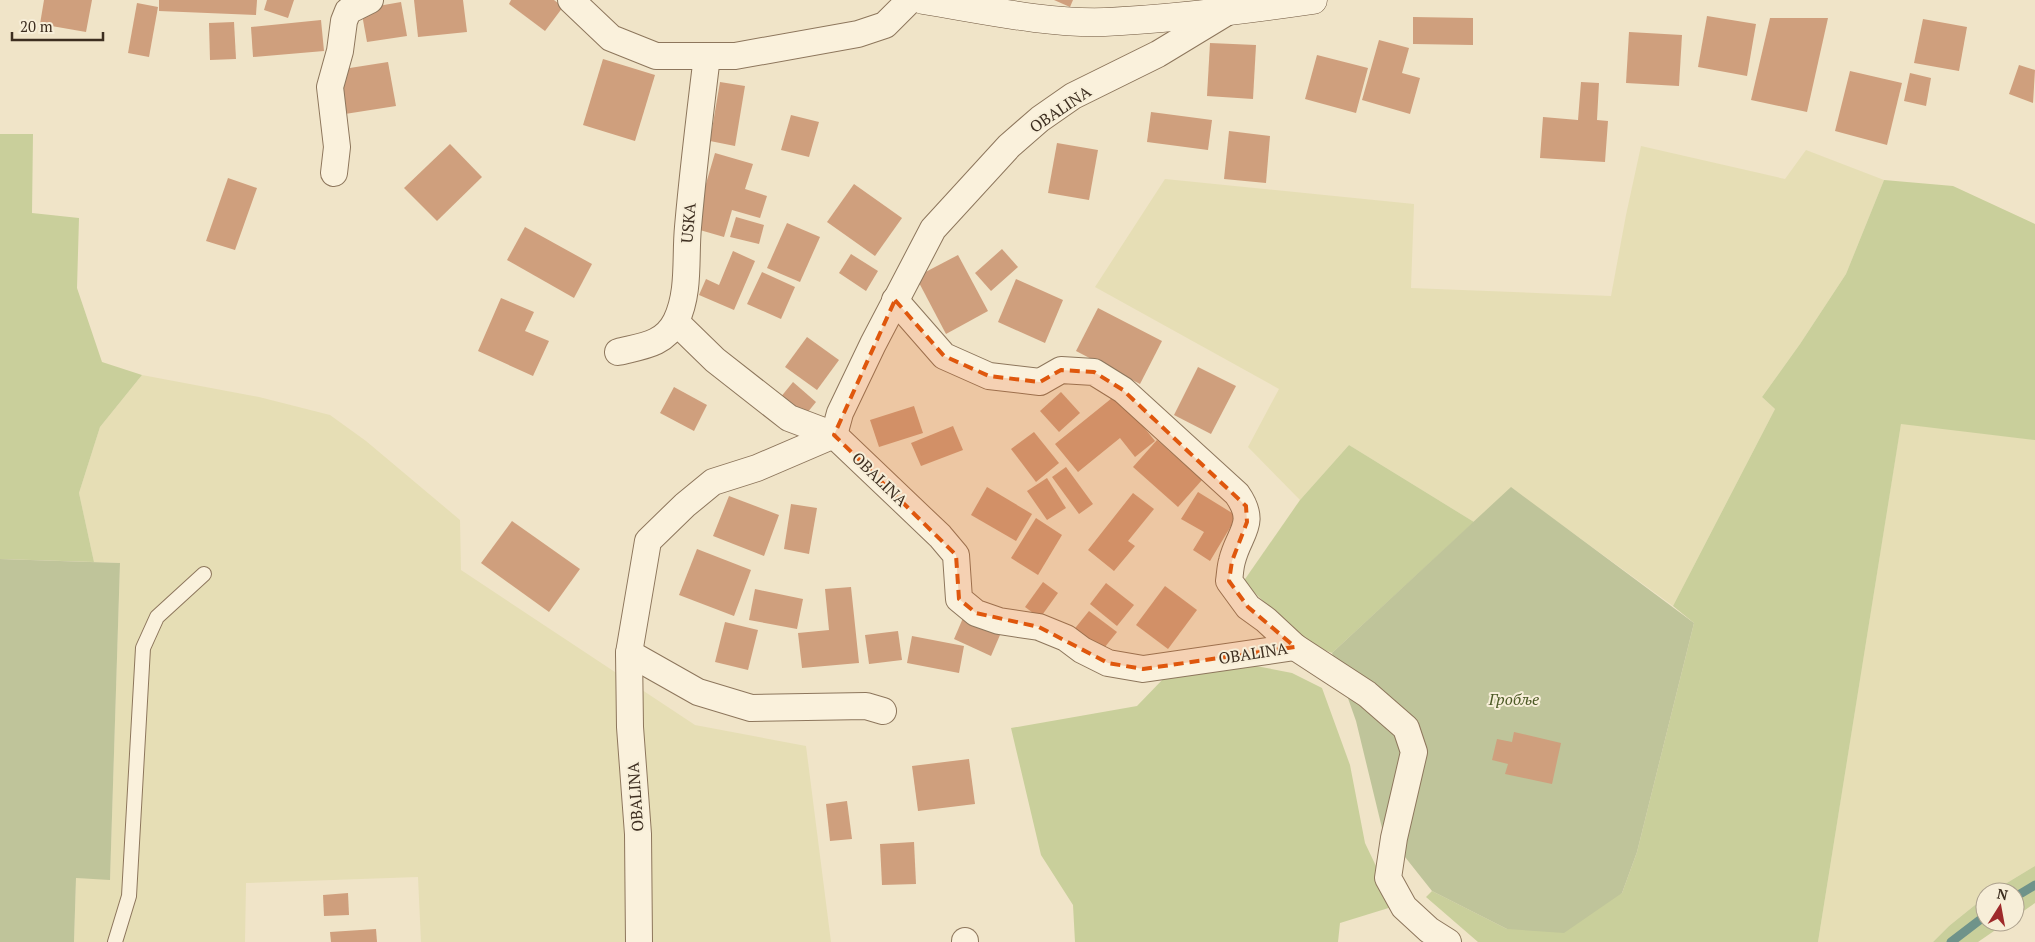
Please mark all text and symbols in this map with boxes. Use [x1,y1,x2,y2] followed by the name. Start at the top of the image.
[12,10,104,42] scale bar
[20,16,53,36] text: 20 m
[1025,80,1095,138] street label: OBALINA
[675,202,701,244] street label: USKA
[847,447,913,511] street label: OBALINA
[1217,637,1289,669] street label: OBALINA
[1488,688,1539,710] park label: Гробље
[622,761,648,833] street label: OBALINA
[1975,882,2025,932] north arrow
[1996,883,2010,904] text: N

